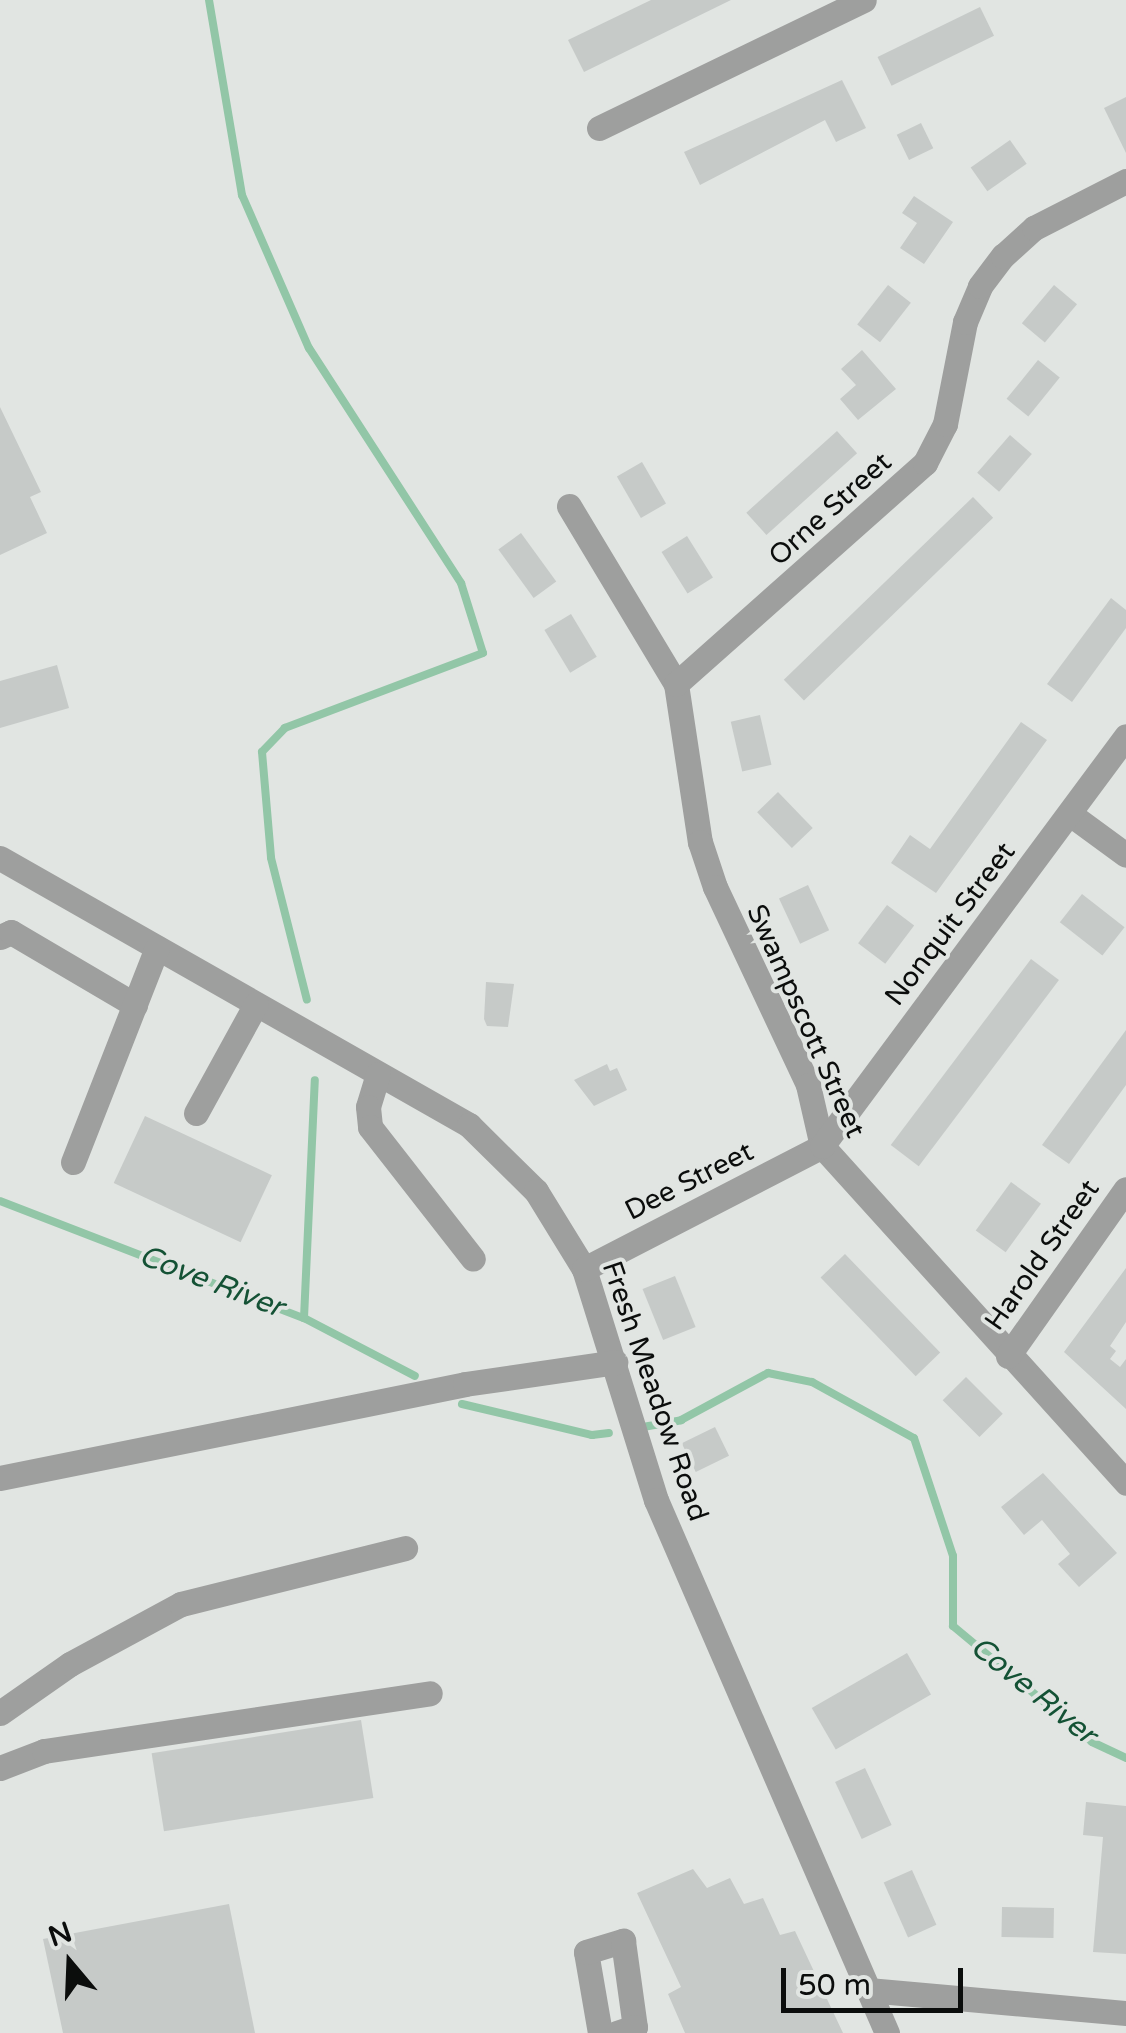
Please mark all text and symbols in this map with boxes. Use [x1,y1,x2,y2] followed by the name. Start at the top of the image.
[762,445,898,573] street label: Orne Street
[878,836,1022,1012] street label: Nonquit Street
[740,899,872,1143] street label: Swampscott Street
[619,1134,759,1228] street label: Dee Street
[978,1173,1106,1337] street label: Harold Street
[134,1238,288,1326] water label: Cove River
[595,1257,715,1525] street label: Fresh Meadow Road
[963,1629,1103,1753] water label: Cove River
[20,1913,120,2013] north arrow
[44,1915,76,1954] text: N
[786,1948,968,2010] scale bar
[798,1967,871,2004] text: 50 m

